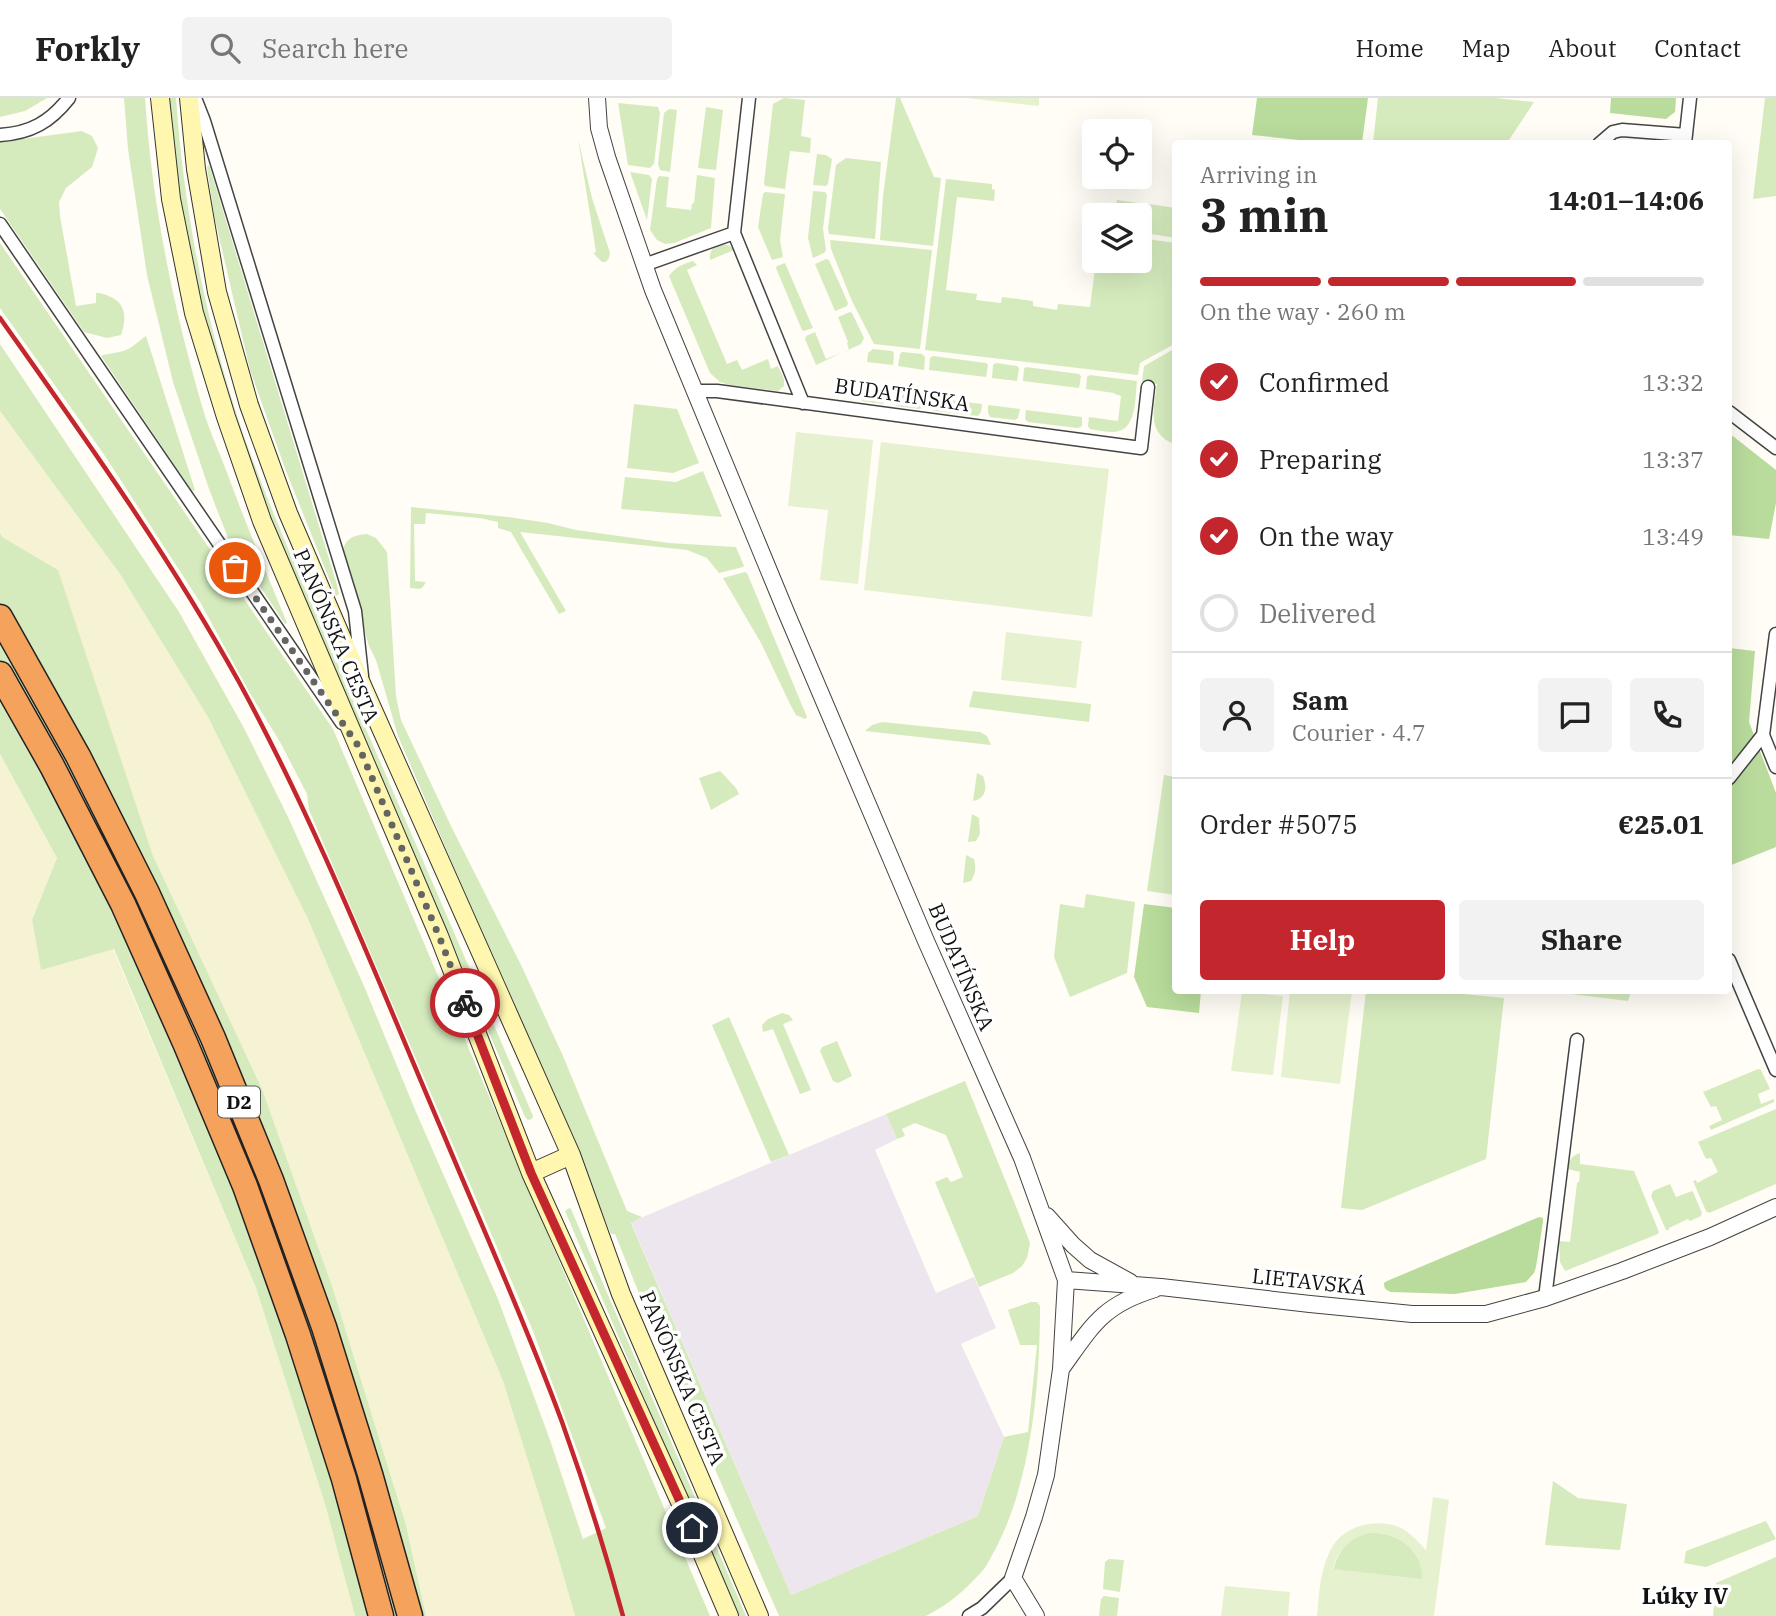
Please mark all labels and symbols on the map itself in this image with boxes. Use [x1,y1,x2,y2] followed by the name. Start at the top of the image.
[833,371,972,417] street label: BUDATÍNSKA
[205,538,265,598] pin
[288,544,387,728] street label: PANÓNSKA CESTA
[922,899,1002,1035] street label: BUDATÍNSKA
[430,968,500,1038] courier
[218,1086,260,1118] road number: D2
[1251,1261,1368,1301] street label: LIETAVSKÁ
[634,1286,733,1470] street label: PANÓNSKA CESTA
[662,1498,722,1558] pin
[1642,1580,1728,1610] district label: Lúky IV

